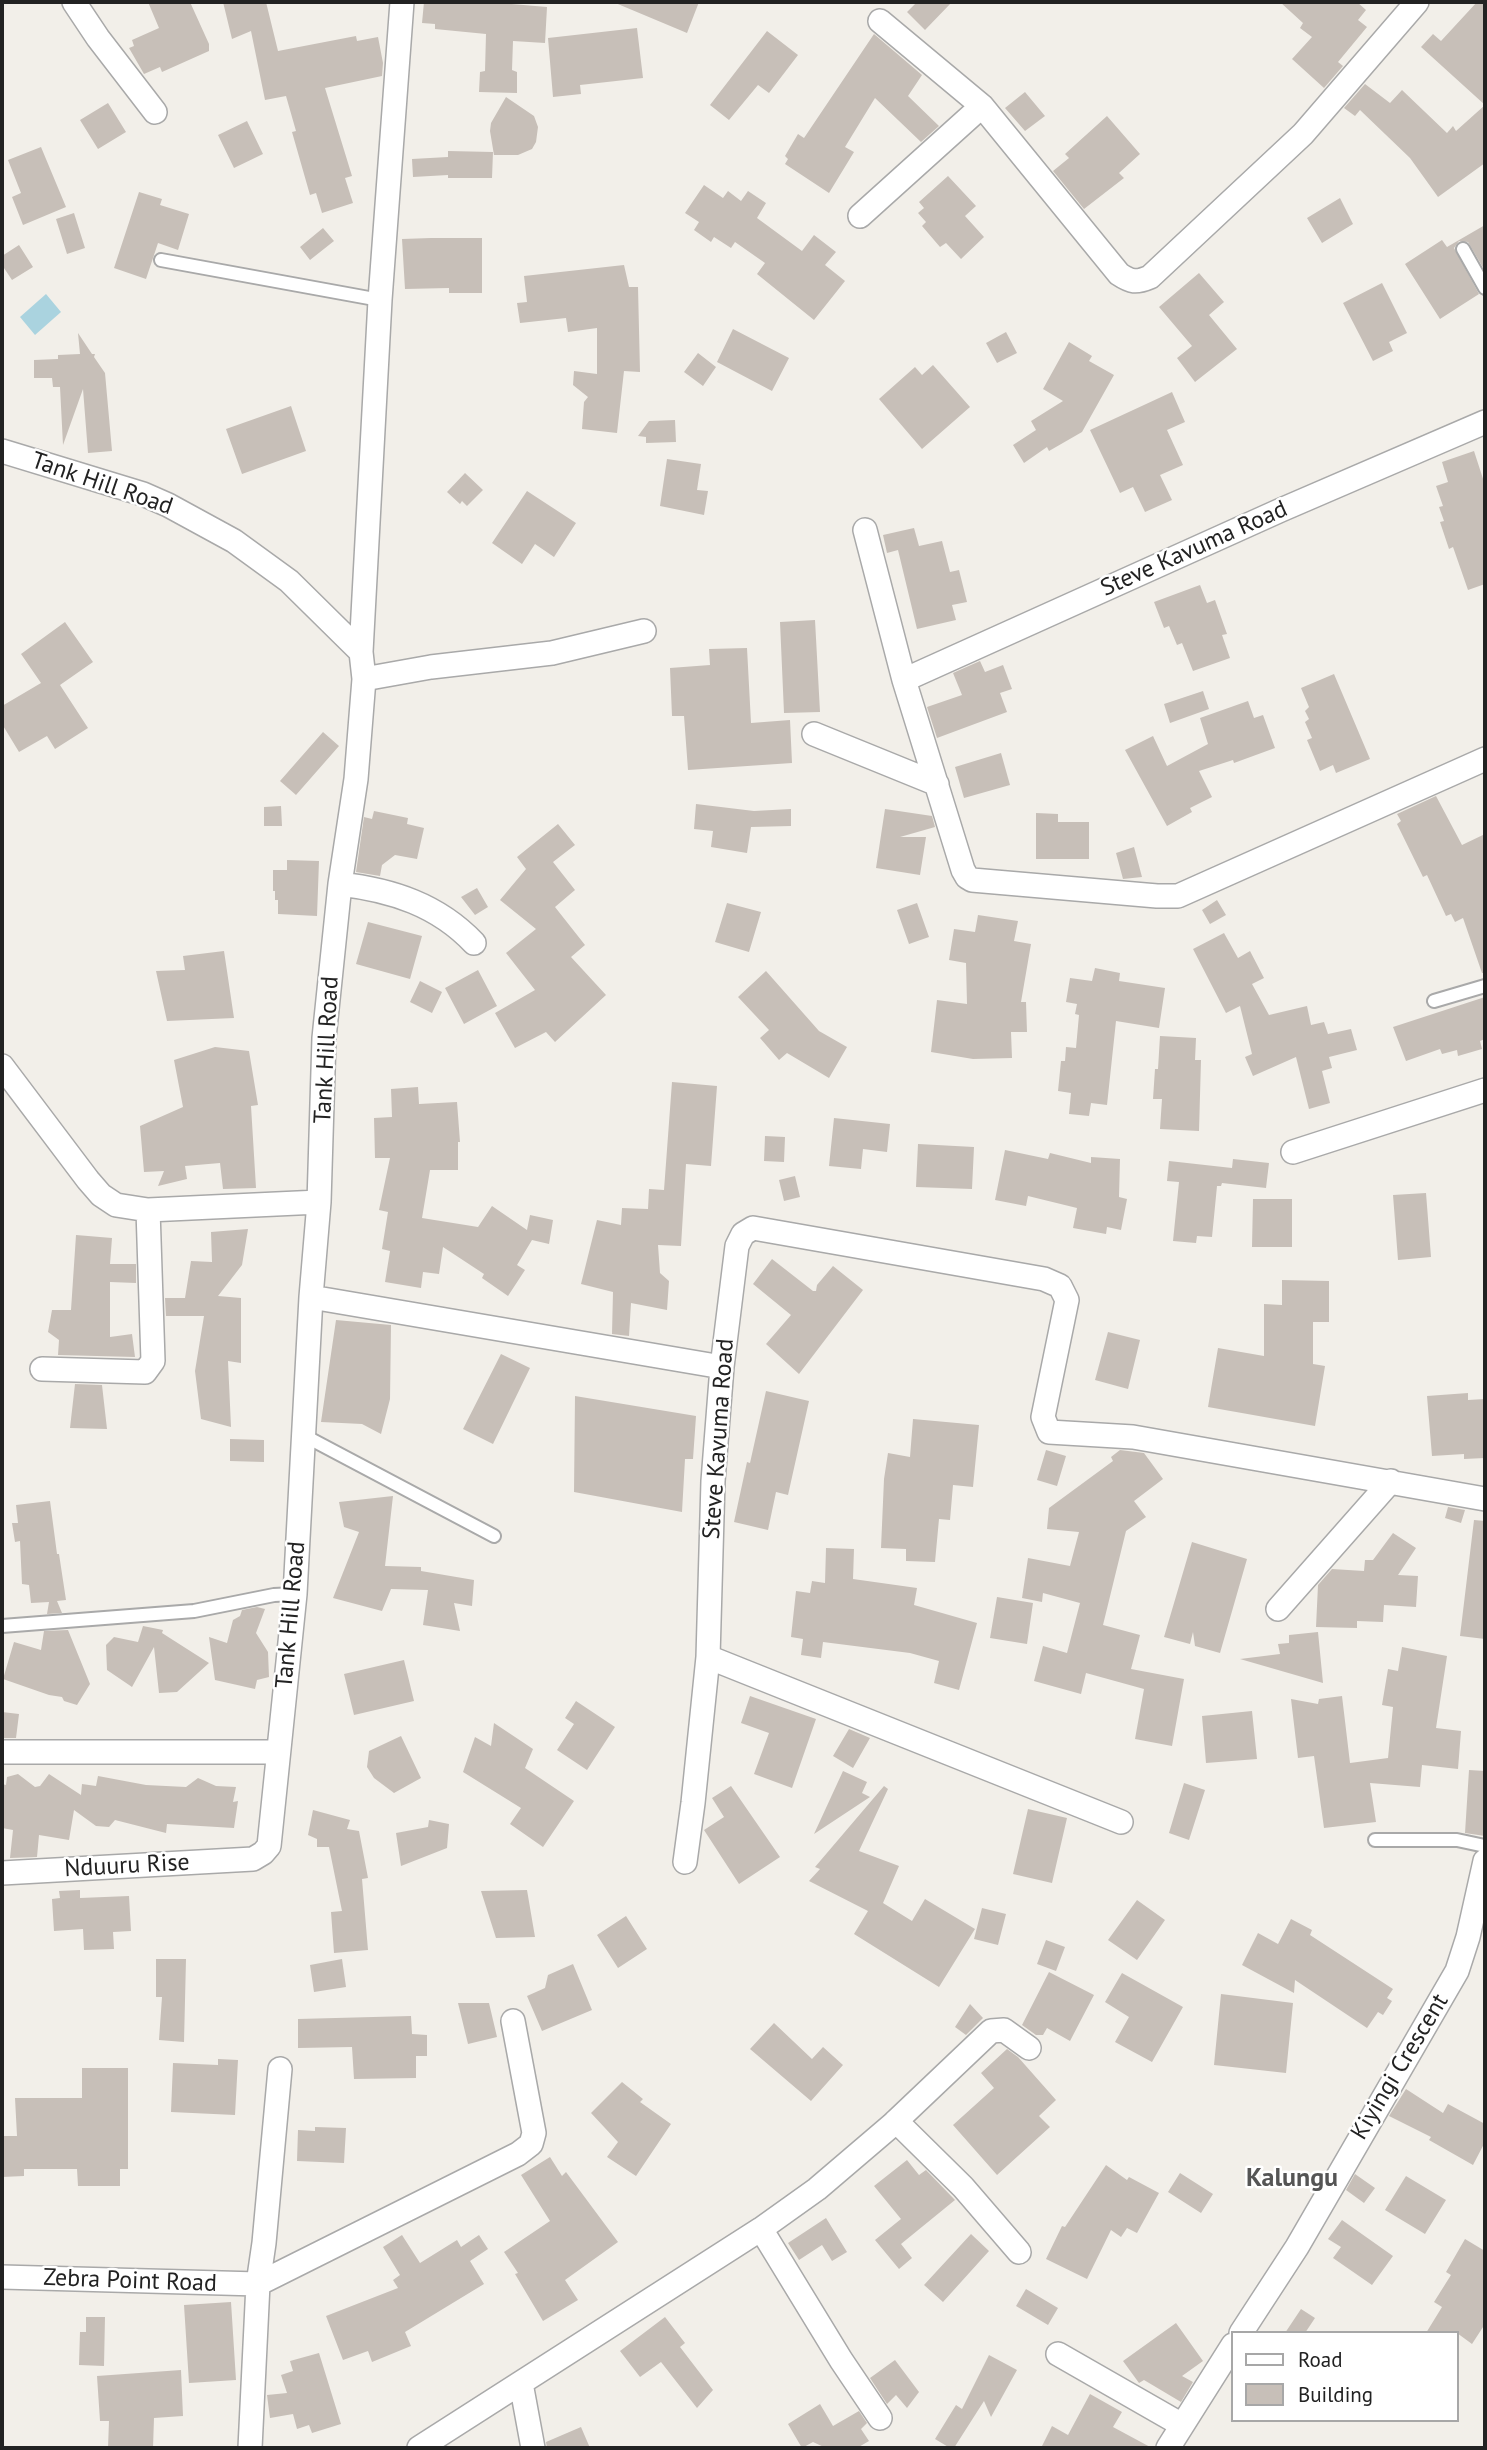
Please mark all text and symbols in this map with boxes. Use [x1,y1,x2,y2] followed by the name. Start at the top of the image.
[28,446,176,522] street label: Tank Hill Road
[1096,495,1292,603] street label: Steve Kavuma Road
[309,976,345,1124] street label: Tank Hill Road
[698,1338,740,1540] street label: Steve Kavuma Road
[270,1540,312,1690] street label: Tank Hill Road
[64,1848,190,1884] street label: Nduuru Rise
[1345,1989,1455,2145] street label: Kiyingi Crescent
[1246,2163,1338,2195] district label: Kalungu
[43,2264,217,2298] street label: Zebra Point Road
[1232,2331,1459,2422] legend
[1298,2346,1342,2373] text: Road
[1298,2381,1373,2408] text: Building

